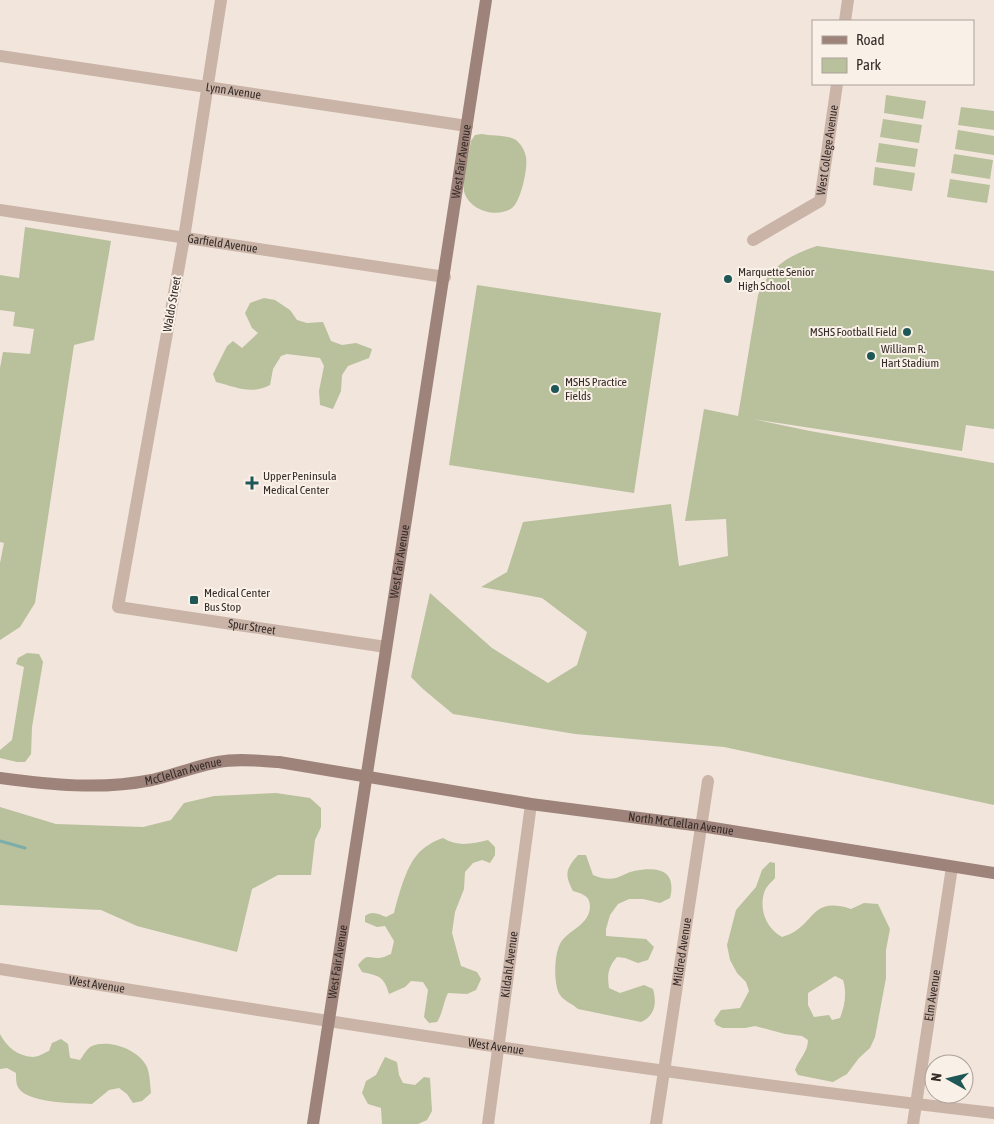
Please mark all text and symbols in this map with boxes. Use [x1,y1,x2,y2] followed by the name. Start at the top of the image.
[812,20,974,85] legend
[856,31,885,48] text: Road
[856,56,881,73] text: Park
[205,80,262,102] street label: Lynn Avenue
[814,104,841,196] street label: West College Avenue
[449,123,474,199] street label: West Fair Avenue
[187,231,258,256] street label: Garfield Avenue
[738,265,815,293] place label: Marquette Senior High School
[722,273,734,285] marker: Marquette Senior High School
[160,275,184,333] street label: Waldo Street
[810,325,897,339] place label: MSHS Football Field
[901,326,913,338] marker: MSHS Football Field
[881,342,939,370] place label: William R. Hart Stadium
[865,350,877,362] marker: William R. Hart Stadium
[565,375,627,403] place label: MSHS Practice Fields
[549,383,561,395] marker: MSHS Practice Fields
[263,469,337,497] place label: Upper Peninsula Medical Center
[245,476,259,490] marker: Upper Peninsula Medical Center
[387,524,412,600] street label: West Fair Avenue
[204,586,270,614] place label: Medical Center Bus Stop
[188,594,200,606] marker: Medical Center Bus Stop
[227,616,277,638] street label: Spur Street
[144,754,223,788] street label: McClellan Avenue
[627,810,735,838] street label: North McClellan Avenue
[670,917,694,987] street label: Mildred Avenue
[325,924,350,1000] street label: West Fair Avenue
[498,930,521,999] street label: Kildahl Avenue
[922,969,943,1022] street label: Elm Avenue
[68,973,126,996] street label: West Avenue
[467,1035,525,1058] street label: West Avenue
[924,1054,974,1104] north arrow
[928,1072,945,1082] text: N

